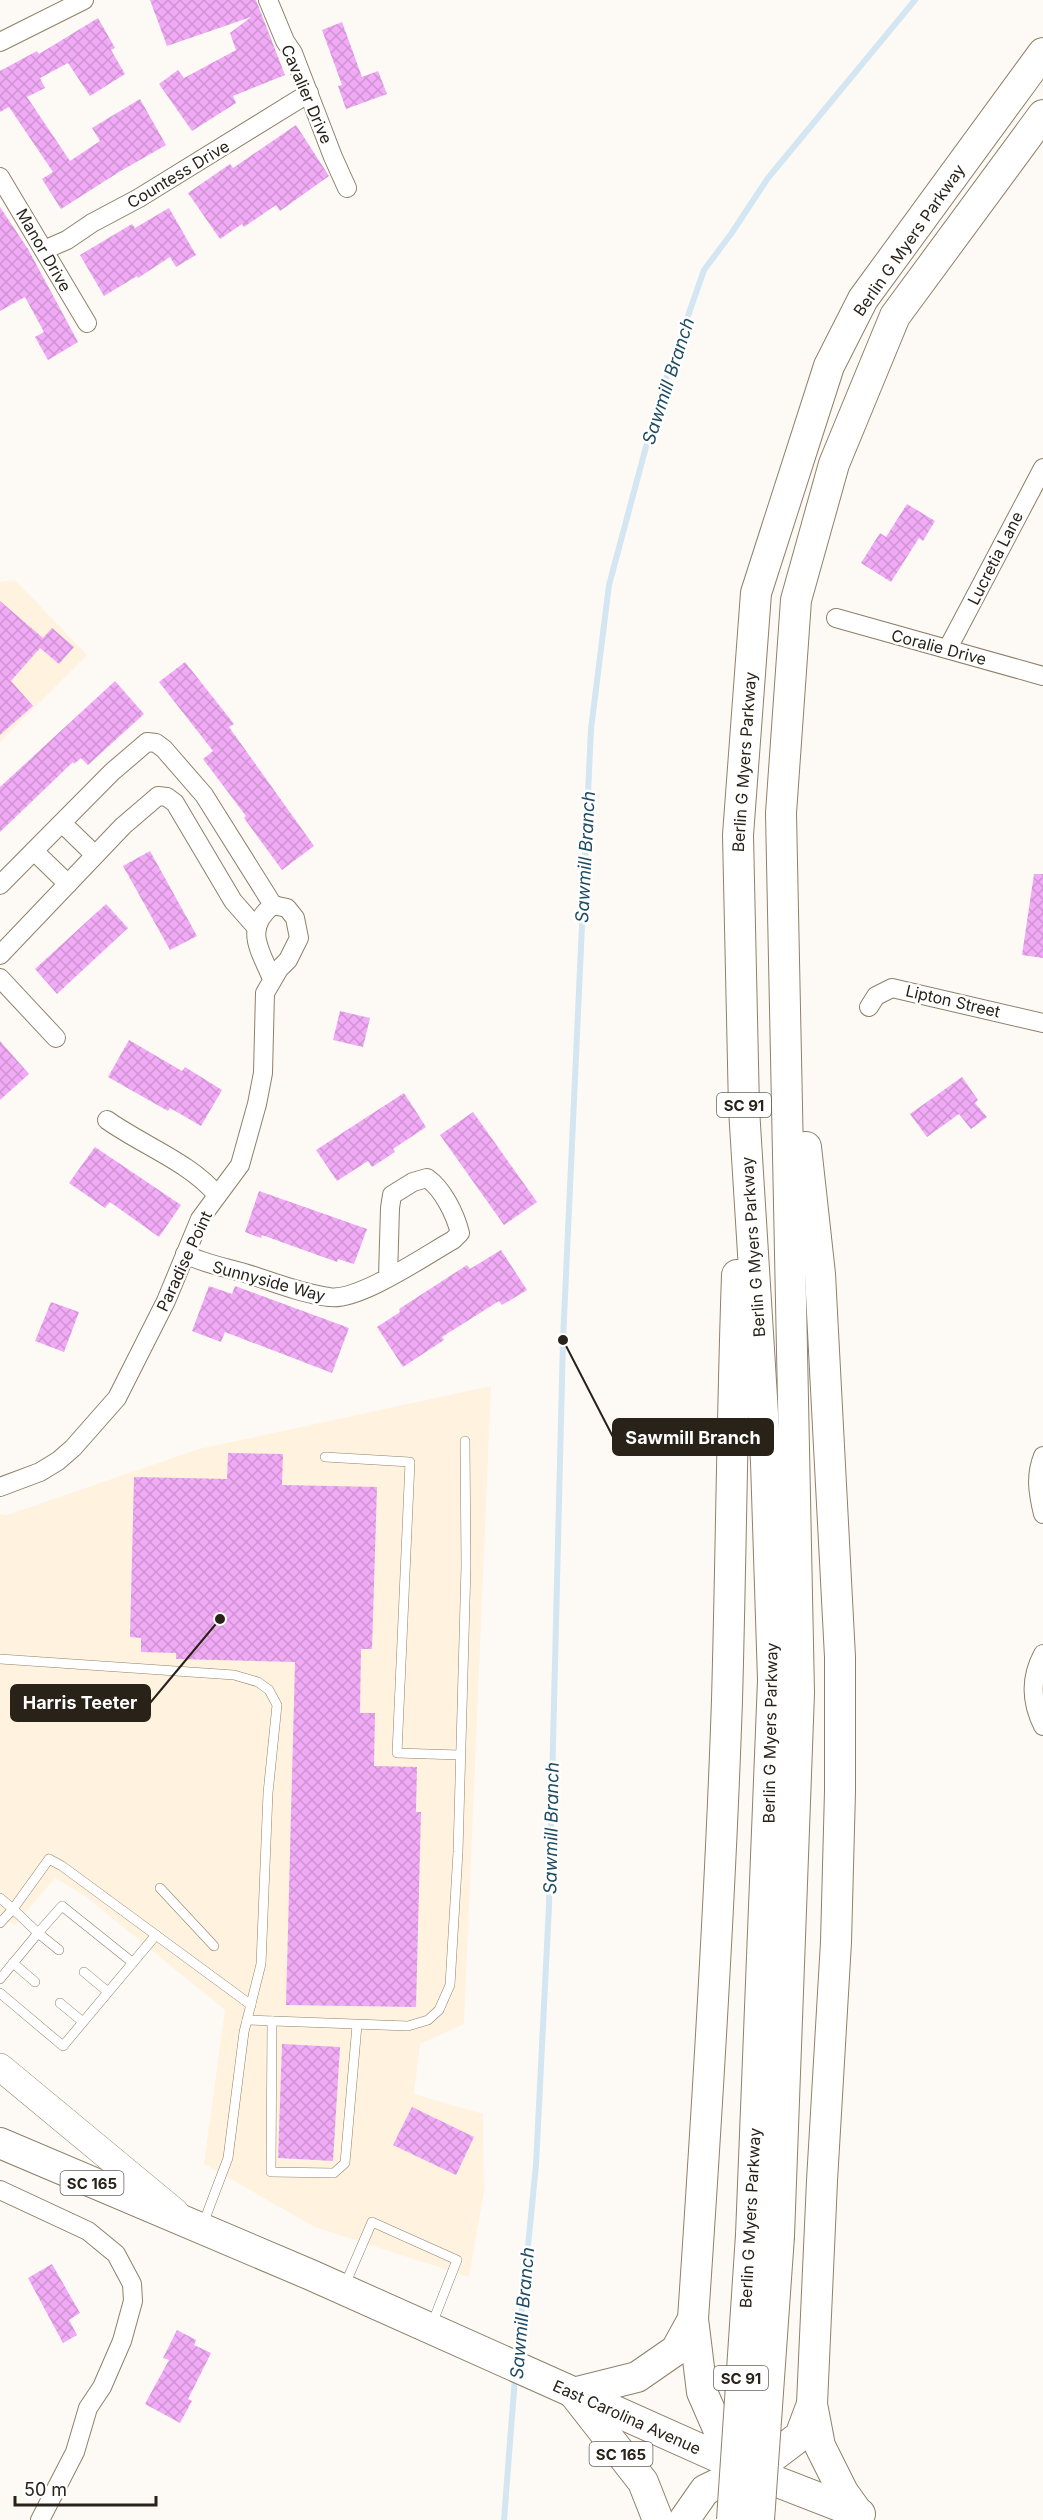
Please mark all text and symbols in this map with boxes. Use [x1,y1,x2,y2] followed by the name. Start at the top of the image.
[277,41,337,147] street label: Cavalier Drive
[123,136,233,212] street label: Countess Drive
[849,160,969,320] street label: Berlin G Myers Parkway
[12,205,76,295] street label: Manor Drive
[638,315,698,447] water label: Sawmill Branch
[963,508,1027,608] street label: Lucretia Lane
[889,625,989,669] street label: Coralie Drive
[728,671,760,853] street label: Berlin G Myers Parkway
[571,790,599,924] water label: Sawmill Branch
[904,980,1002,1022] street label: Lipton Street
[717,1093,771,1117] road number: SC 91
[737,1156,769,1338] street label: Berlin G Myers Parkway
[152,1208,216,1314] street label: Paradise Point
[210,1256,328,1306] street label: Sunnyside Way
[613,1419,773,1455] callout: Sawmill Branch
[625,1427,761,1448] text: Sawmill Branch
[758,1642,782,1824] street label: Berlin G Myers Parkway
[11,1685,150,1721] callout: Harris Teeter
[23,1692,137,1713] text: Harris Teeter
[539,1762,563,1894] water label: Sawmill Branch
[735,2127,765,2309] street label: Berlin G Myers Parkway
[60,2171,124,2195] road number: SC 165
[506,2246,538,2380] water label: Sawmill Branch
[714,2366,768,2390] road number: SC 91
[550,2375,704,2459] street label: East Carolina Avenue
[590,2442,652,2466] road number: SC 165
[15,2469,156,2507] scale bar
[24,2479,67,2500] text: 50 m

